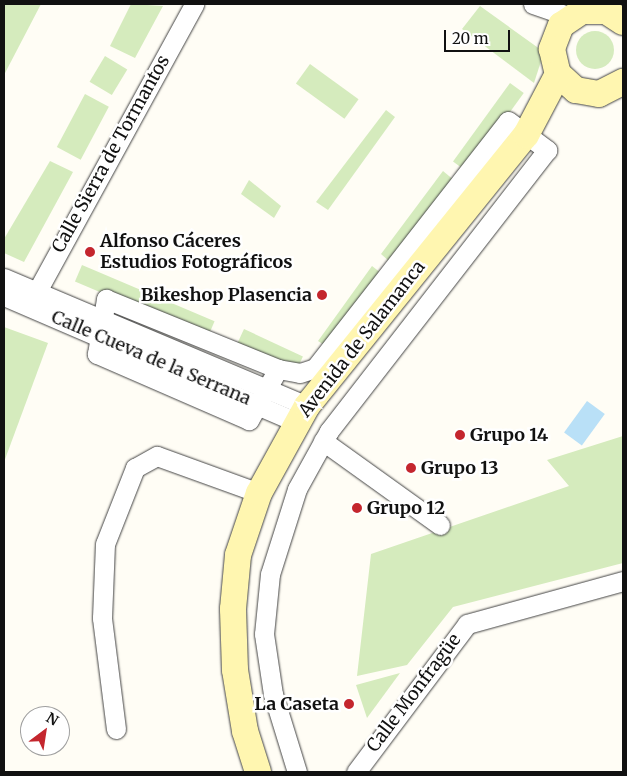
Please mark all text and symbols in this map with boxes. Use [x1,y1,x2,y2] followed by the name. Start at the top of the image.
[447,20,513,52] scale bar
[452,29,489,48] text: 20 m
[48,52,174,256] street label: Calle Sierra de Tormantos
[100,231,293,274] place label: Alfonso Cáceres Estudios Fotográficos
[84,246,96,258] marker: Alfonso Cáceres Estudios Fotográficos
[294,257,430,421] street label: Avenida de Salamanca
[141,284,312,306] place label: Bikeshop Plasencia
[316,289,328,301] marker: Bikeshop Plasencia
[48,306,254,410] street label: Calle Cueva de la Serrana
[470,424,548,446] place label: Grupo 14
[454,429,466,441] marker: Grupo 14
[421,457,499,479] place label: Grupo 13
[405,462,417,474] marker: Grupo 13
[367,497,445,519] place label: Grupo 12
[351,502,363,514] marker: Grupo 12
[362,630,466,756] street label: Calle Monfragüe
[254,693,339,715] place label: La Caseta
[343,698,355,710] marker: La Caseta
[20,706,70,756] north arrow
[43,708,62,730] text: N

